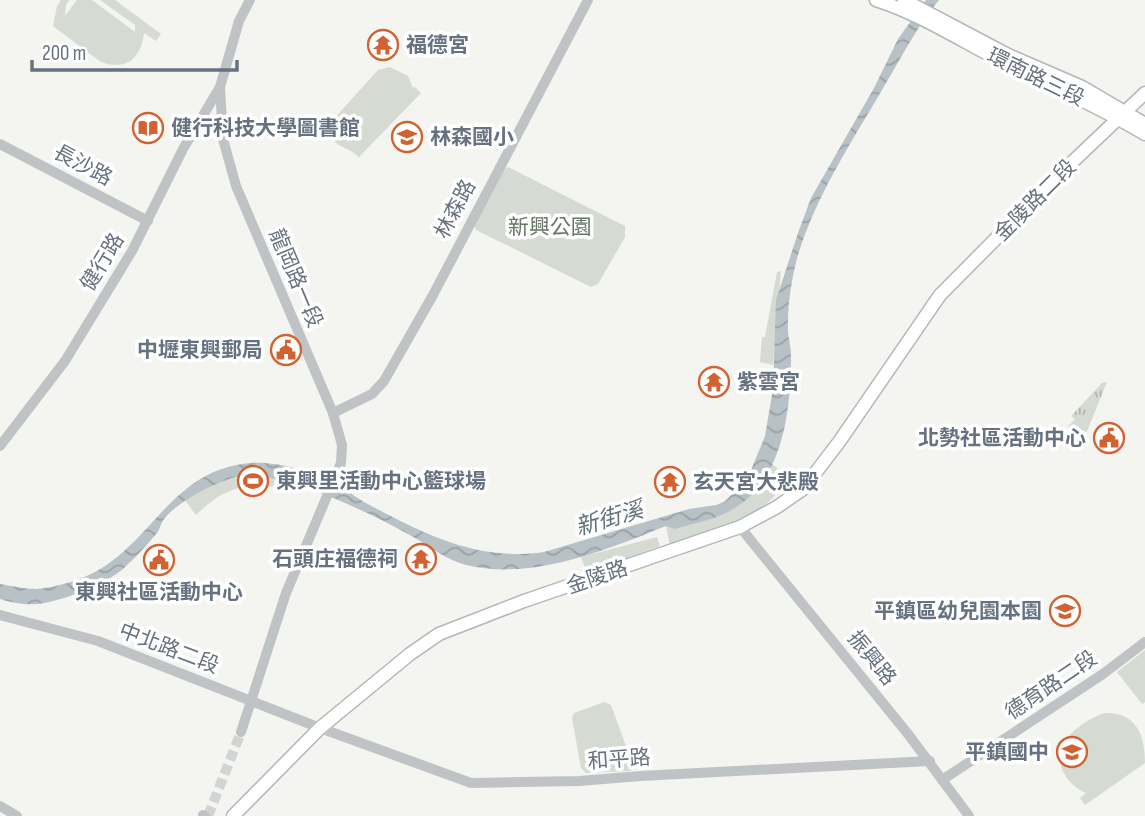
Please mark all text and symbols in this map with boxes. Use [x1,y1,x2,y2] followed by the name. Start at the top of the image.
[32,28,236,72] scale bar
[366,28,400,62] temple icon: 福德宮
[406,33,469,58] place label: 福德宮
[42,41,86,66] text: 200 m
[983,43,1088,112] street label: 環南路三段
[131,111,165,145] library icon: 健行科技大學圖書館
[171,116,360,141] place label: 健行科技大學圖書館
[390,120,424,154] school or university icon: 林森國小
[430,125,514,150] place label: 林森國小
[49,140,116,191] street label: 長沙路
[989,154,1081,246] street label: 金陵路二段
[430,176,481,243] street label: 林森路
[508,215,592,240] park label: 新興公園
[264,225,328,331] street label: 龍岡路一段
[75,229,129,296] street label: 健行路
[269,333,303,367] public building icon: 中壢東興郵局
[137,338,263,363] place label: 中壢東興郵局
[697,365,731,399] temple icon: 紫雲宮
[737,370,800,395] place label: 紫雲宮
[1092,421,1126,455] public building icon: 北勢社區活動中心
[918,426,1086,451] place label: 北勢社區活動中心
[236,464,270,498] sports icon: 東興里活動中心籃球場
[653,465,687,499] temple icon: 玄天宮大悲殿
[276,469,486,494] place label: 東興里活動中心籃球場
[693,470,819,495] place label: 玄天宮大悲殿
[572,495,649,542] water label: 新街溪
[404,542,438,576] temple icon: 石頭庄福德祠
[142,543,176,577] public building icon: 東興社區活動中心
[272,547,398,572] place label: 石頭庄福德祠
[563,555,631,600] street label: 金陵路
[75,580,243,605] place label: 東興社區活動中心
[1048,594,1082,628] school or university icon: 平鎮區幼兒園本園
[874,599,1042,624] place label: 平鎮區幼兒園本園
[115,618,222,679] street label: 中北路二段
[842,626,901,691] street label: 振興路
[1001,646,1102,725] street label: 德育路二段
[1055,735,1089,769] school or university icon: 平鎮國中
[965,740,1049,765] place label: 平鎮國中
[587,745,651,774] street label: 和平路

